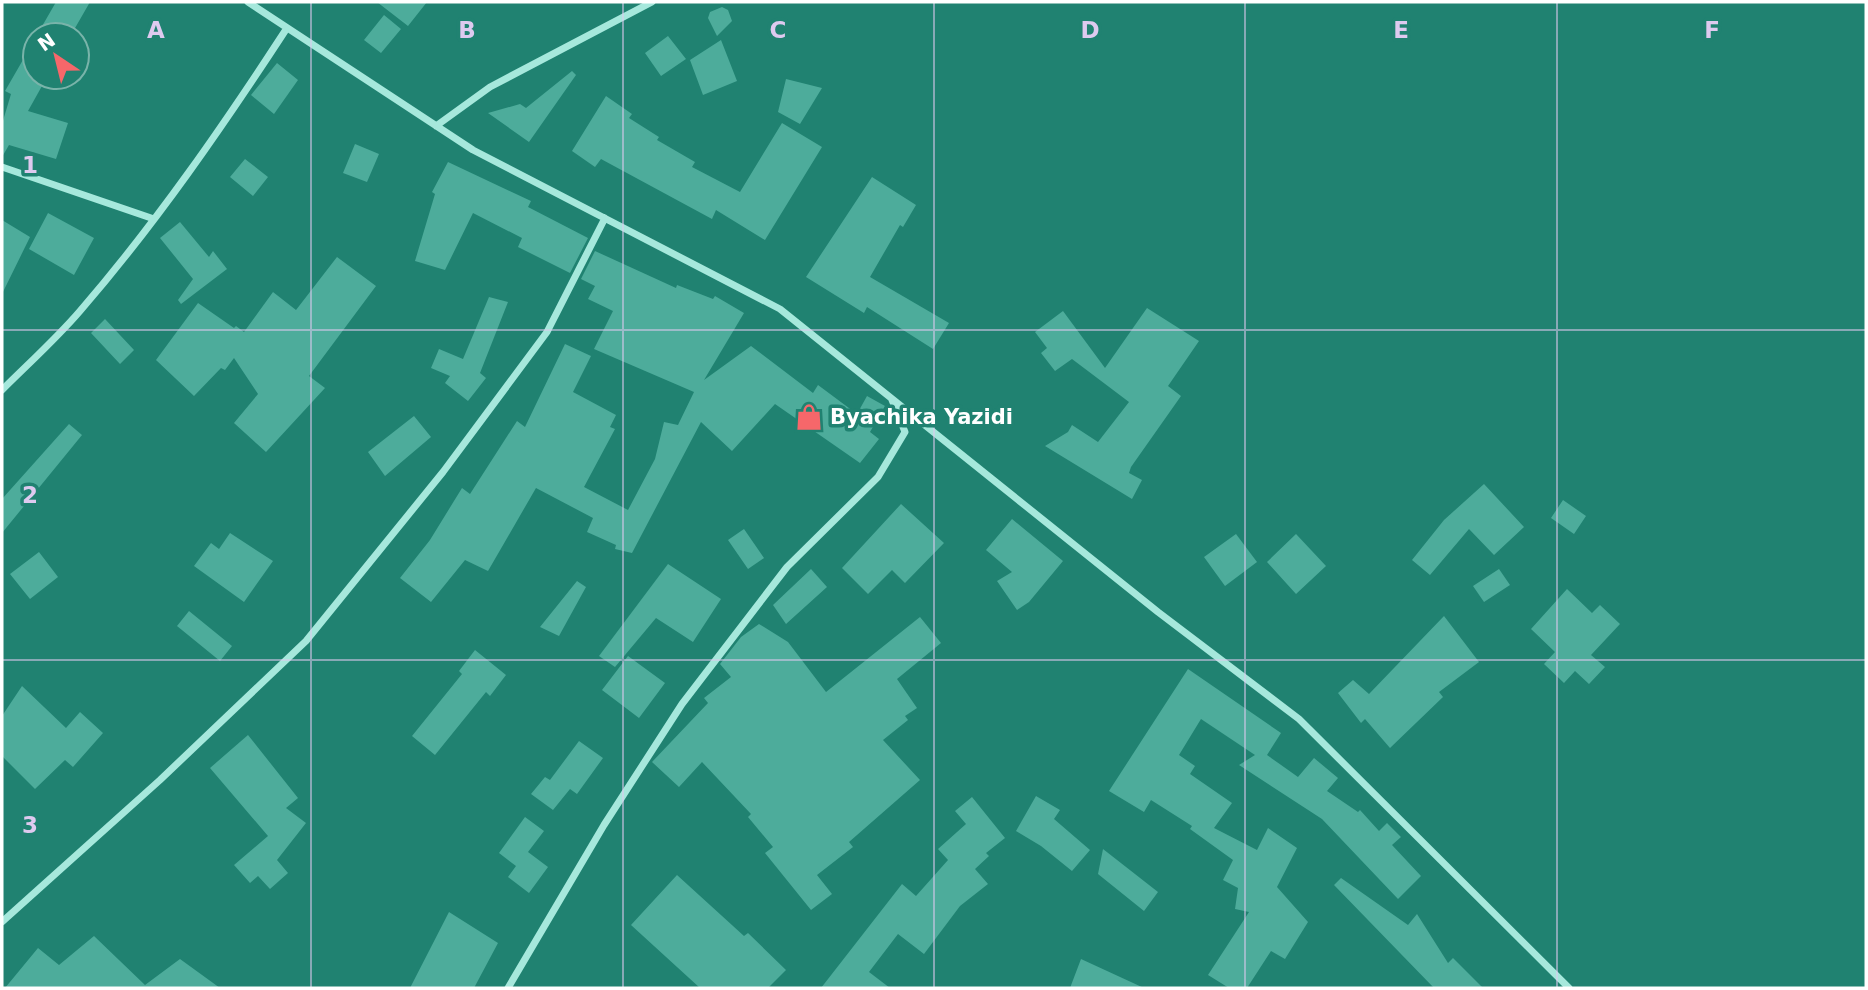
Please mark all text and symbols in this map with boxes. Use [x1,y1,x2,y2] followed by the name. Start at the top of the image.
[147,17,165,43] text: A
[458,17,476,43] text: B
[770,17,786,43] text: C
[1080,17,1100,43] text: D
[1393,17,1409,43] text: E
[1704,17,1720,43] text: F
[21,21,91,91] north arrow
[33,29,59,56] text: N
[22,152,38,178] text: 1
[794,402,824,432] shop icon: Byachika Yazidi
[830,405,1013,429] place label: Byachika Yazidi
[22,482,38,508] text: 2
[22,812,38,838] text: 3

